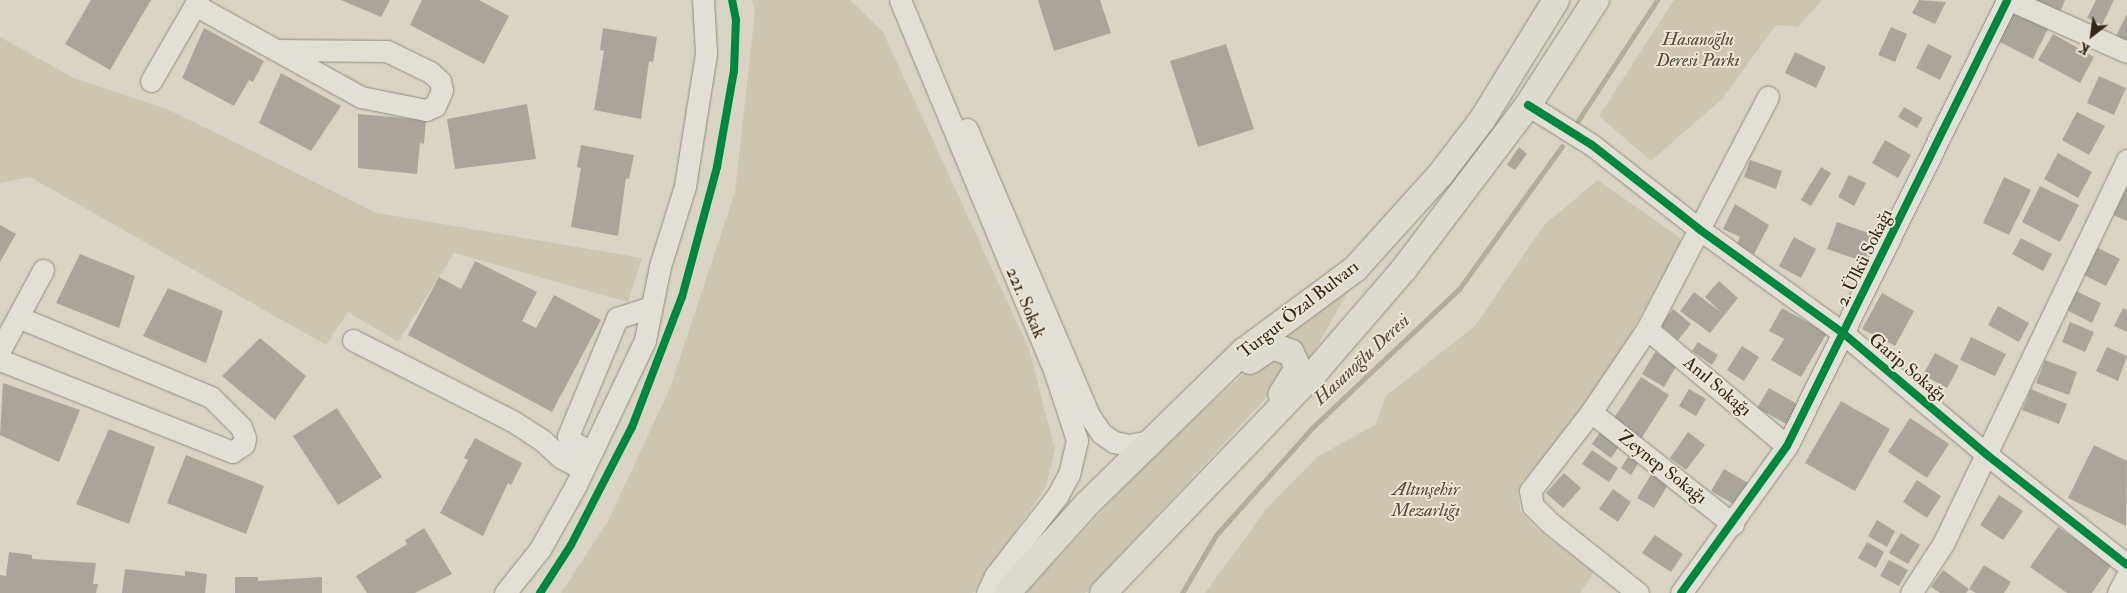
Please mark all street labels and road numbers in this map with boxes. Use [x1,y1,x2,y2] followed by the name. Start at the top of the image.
[1832,206,1898,310] street label: 2. Ülkü Sokağı
[1235,256,1363,364] street label: Turgut Özal Bulvarı
[1000,264,1050,342] street label: 221. Sokak
[1864,329,1950,407] street label: Garip Sokağı
[1679,352,1755,422] street label: Anıl Sokağı
[1613,427,1711,509] street label: Zeynep Sokağı

